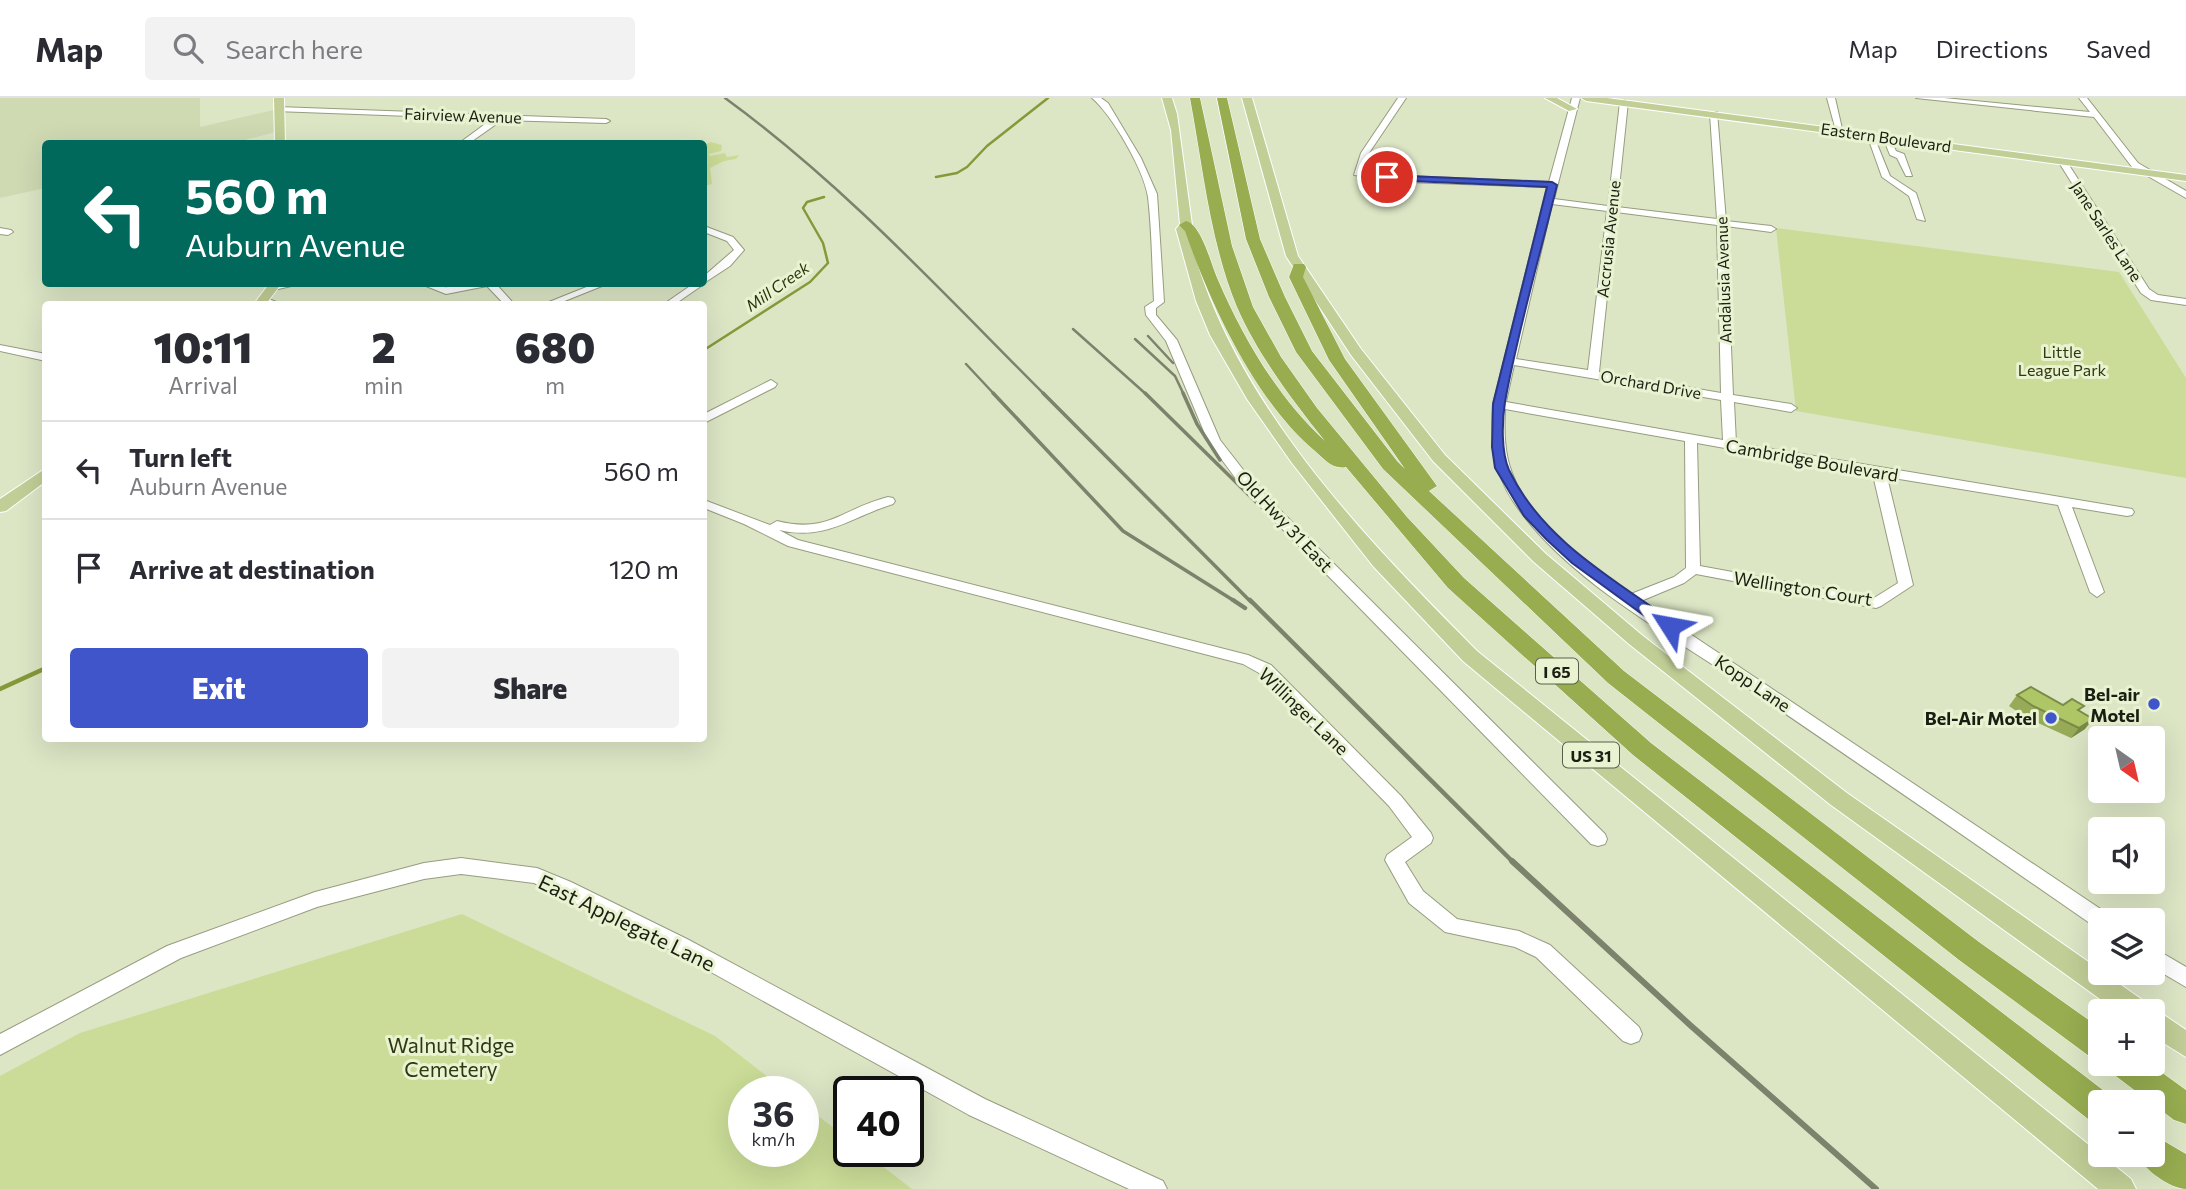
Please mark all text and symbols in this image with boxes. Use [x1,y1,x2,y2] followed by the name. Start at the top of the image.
[145,17,635,80] search box
[35,28,103,69] text: Map
[169,29,207,67] icon: search
[225,33,363,64] text: Search here
[1848,34,1898,63] text: Map
[1936,34,2048,63] text: Directions
[2086,34,2151,63] text: Saved
[404,103,522,127] street label: Fairview Avenue
[1820,118,1952,156] street label: Eastern Boulevard
[1357,147,1417,207] pin
[1368,158,1406,196] icon: arrive
[185,164,328,224] text: 560 m
[70,168,161,259] icon: left
[2067,177,2147,285] street label: Jane Sarles Lane
[1592,179,1624,299] street label: Accrusia Avenue
[1711,216,1735,344] street label: Andalusia Avenue
[185,224,405,264] text: Auburn Avenue
[742,257,813,315] water label: Mill Creek
[154,320,252,372] text: 10:11
[371,320,396,372] text: 2
[515,320,595,372] text: 680
[2018,342,2107,379] park label: Little League Park
[1599,366,1703,402] street label: Orchard Drive
[168,371,238,399] text: Arrival
[364,371,403,399] text: min
[545,371,565,399] text: m
[1724,434,1900,486] street label: Cambridge Boulevard
[129,441,232,472] text: Turn left
[70,451,108,489] icon: left
[604,455,679,486] text: 560 m
[1232,466,1338,576] street label: Old Hwy 31 East
[129,472,287,500] text: Auburn Avenue
[70,549,108,587] icon: arrive
[129,553,375,584] text: Arrive at destination
[609,553,679,584] text: 120 m
[1732,566,1874,610] street label: Wellington Court
[1633,589,1707,663] position arrow
[70,648,368,728] button: Exit
[382,648,679,728] button: Share
[1711,650,1795,716] street label: Kopp Lane
[1536,658,1578,684] road number: I 65
[1255,663,1353,759] street label: Willinger Lane
[2084,683,2141,726] place label: Bel-air Motel
[2146,696,2162,712] marker: Bel-air Motel
[1925,707,2037,729] place label: Bel-Air Motel
[2043,710,2059,726] marker: Bel-Air Motel
[2088,726,2165,803] north arrow
[2088,726,2165,1167] map controls
[1563,742,1619,768] road number: US 31
[2088,817,2165,894] button: sound
[535,868,719,976] street label: East Applegate Lane
[2088,908,2165,985] button: layers
[2088,999,2165,1076] button: +
[388,1032,514,1081] park label: Walnut Ridge Cemetery
[833,1076,924,1167] speed limit sign: 40
[2088,1090,2165,1167] button: −
[753,1091,794,1134] text: 36
[752,1128,795,1150] text: km/h

